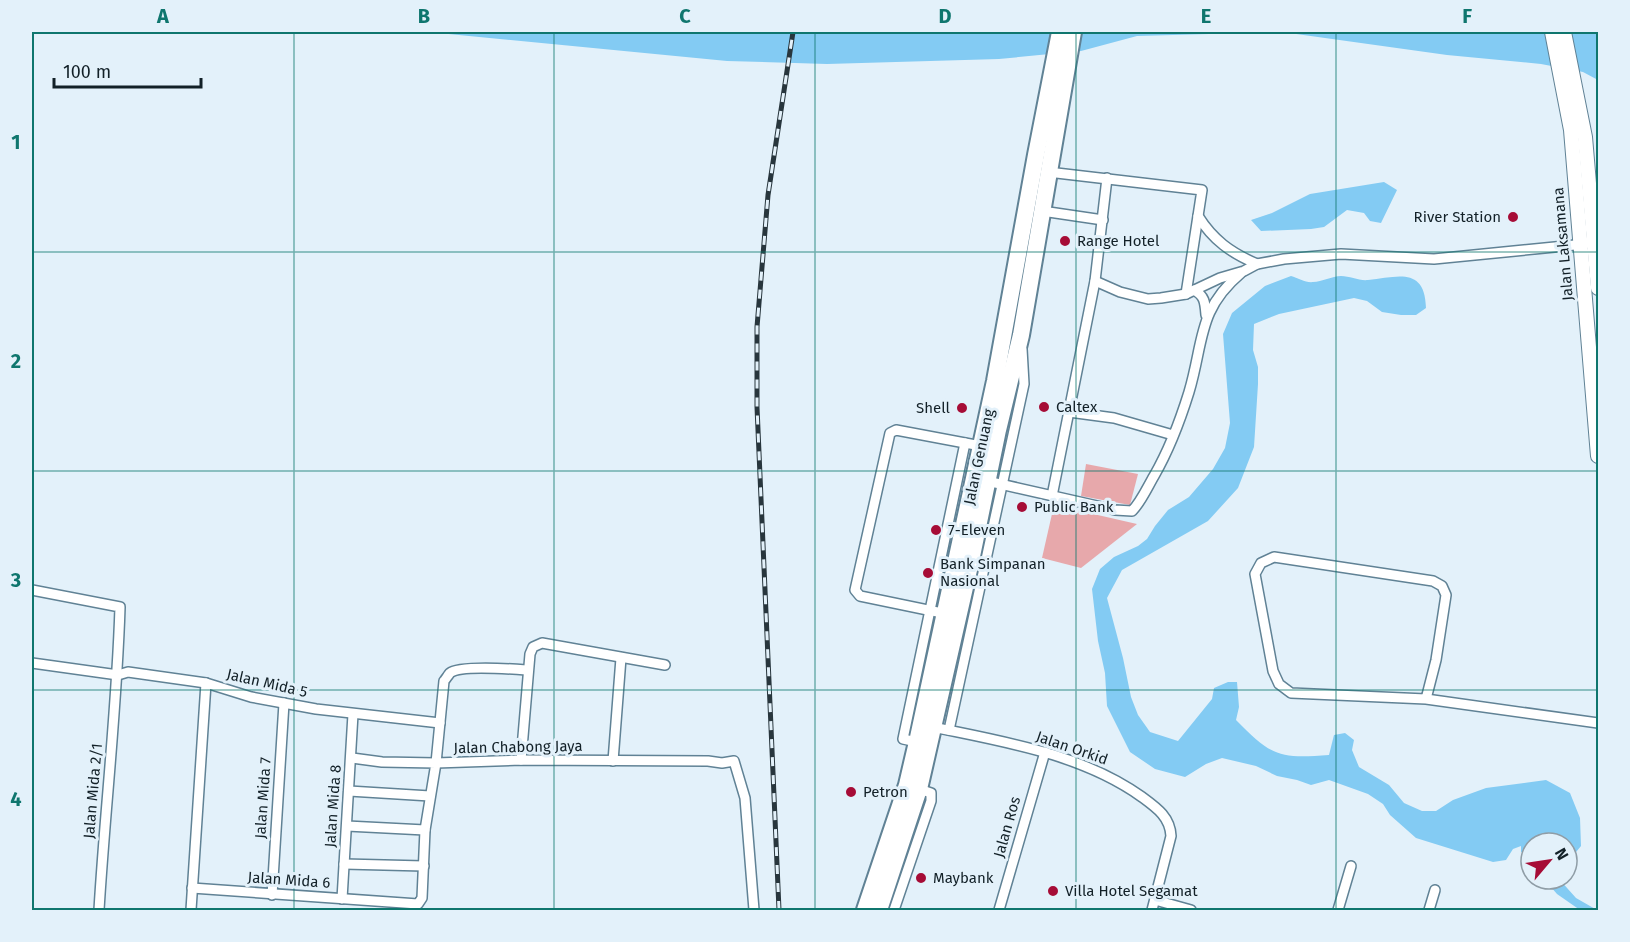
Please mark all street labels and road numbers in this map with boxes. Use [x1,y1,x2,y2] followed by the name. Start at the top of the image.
[1549,186,1577,302] street label: Jalan Laksamana
[960,407,998,507] street label: Jalan Genuang
[225,665,309,701] street label: Jalan Mida 5
[1034,727,1110,769] street label: Jalan Orkid
[453,737,583,757] street label: Jalan Chabong Jaya
[80,743,106,839] street label: Jalan Mida 2/1
[251,756,275,839] street label: Jalan Mida 7
[321,764,345,848] street label: Jalan Mida 8
[990,795,1024,859] street label: Jalan Ros
[247,868,331,892] street label: Jalan Mida 6

